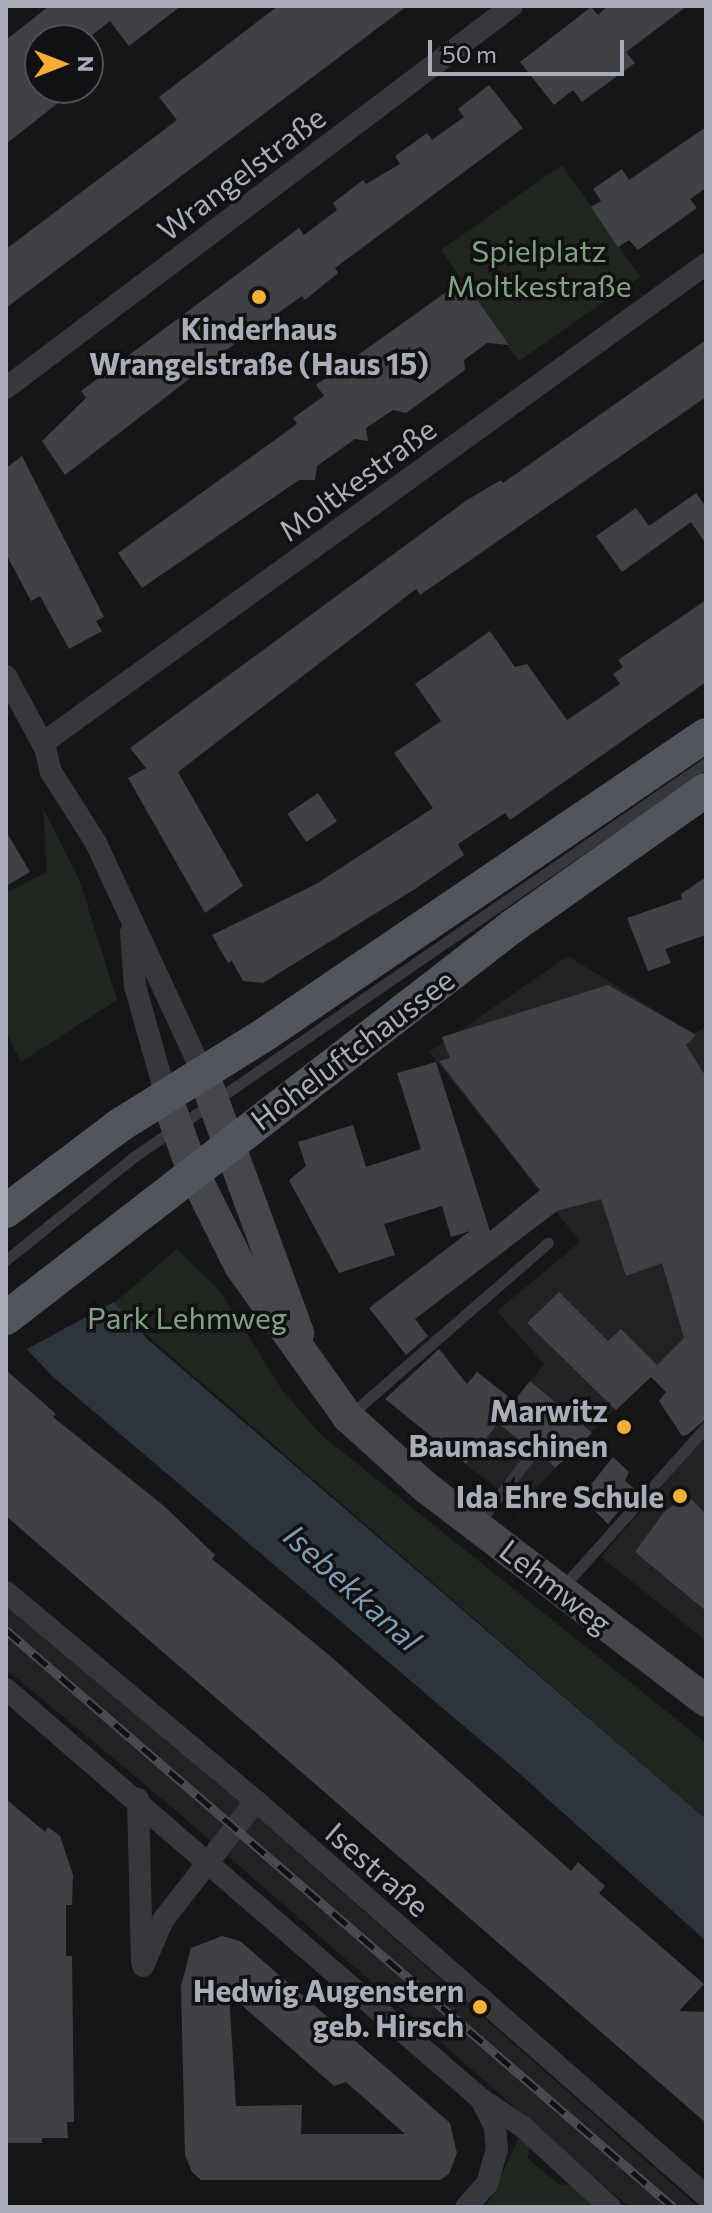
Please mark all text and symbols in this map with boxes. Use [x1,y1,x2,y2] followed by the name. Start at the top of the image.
[24,24,104,104] north arrow
[432,24,628,74] scale bar
[442,39,497,68] text: 50 m
[73,56,100,72] text: N
[150,98,332,248] street label: Wrangelstraße
[446,232,632,302] park label: Spielplatz Moltkestraße
[250,288,268,306] marker: Kinderhaus Wrangelstraße (Haus 15)
[89,310,429,380] place label: Kinderhaus Wrangelstraße (Haus 15)
[272,410,442,548] street label: Moltkestraße
[243,961,461,1137] street label: Hoheluftchaussee
[87,1299,287,1335] park label: Park Lehmweg
[409,1392,608,1462] place label: Marwitz Baumaschinen
[615,1418,633,1436] marker: Marwitz Baumaschinen
[456,1478,664,1514] place label: Ida Ehre Schule
[671,1487,689,1505] marker: Ida Ehre Schule
[277,1516,429,1658] water label: Isebekkanal
[493,1531,619,1641] street label: Lehmweg
[319,1814,437,1924] street label: Isestraße
[193,1972,464,2042] place label: Hedwig Augenstern geb. Hirsch
[471,1998,489,2016] marker: Hedwig Augenstern geb. Hirsch

